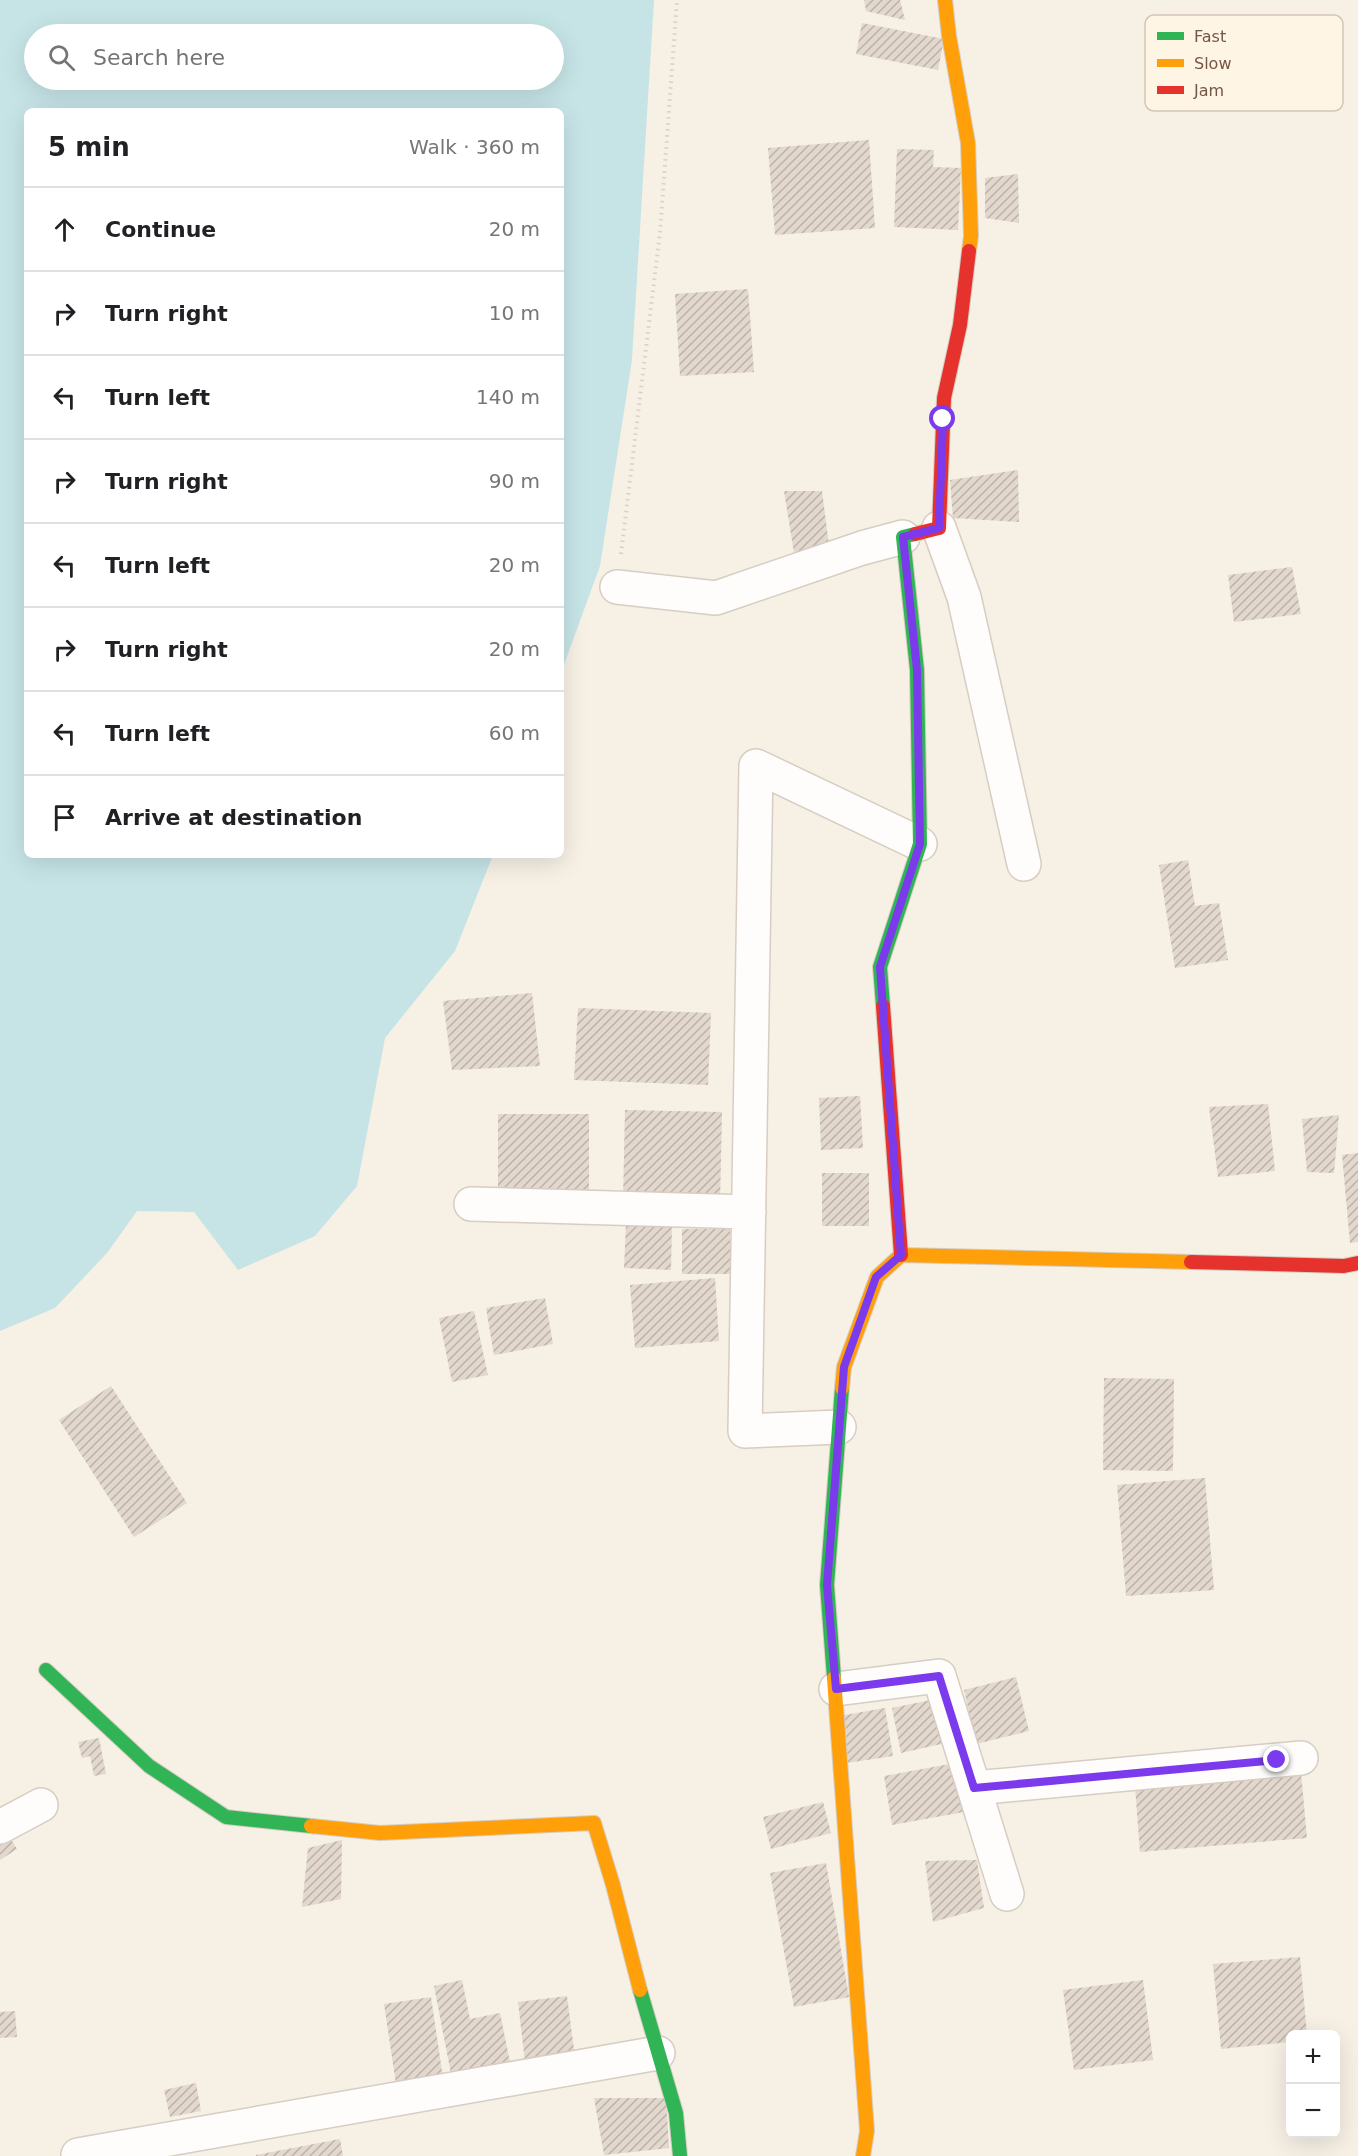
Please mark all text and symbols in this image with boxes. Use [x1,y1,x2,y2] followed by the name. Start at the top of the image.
[1145,15,1343,111] legend
[24,24,564,90] search box
[1194,27,1226,46] text: Fast
[45,41,78,74] icon: search
[93,45,225,70] text: Search here
[1194,54,1231,73] text: Slow
[1193,81,1224,100] text: Jam
[48,132,130,162] text: 5 min
[409,135,540,159] text: Walk · 360 m
[48,213,81,246] icon: ahead
[105,217,216,242] text: Continue
[489,217,540,241] text: 20 m
[48,297,81,330] icon: right
[105,301,228,326] text: Turn right
[489,301,540,325] text: 10 m
[48,381,81,414] icon: left
[105,385,210,410] text: Turn left
[476,385,540,409] text: 140 m
[929,405,955,431] route start
[48,465,81,498] icon: right
[105,469,228,494] text: Turn right
[489,469,540,493] text: 90 m
[48,549,81,582] icon: left
[105,553,210,578] text: Turn left
[489,553,540,577] text: 20 m
[48,633,81,666] icon: right
[105,637,228,662] text: Turn right
[489,637,540,661] text: 20 m
[48,717,81,750] icon: left
[105,721,210,746] text: Turn left
[489,721,540,745] text: 60 m
[48,801,81,834] icon: arrive
[105,805,362,830] text: Arrive at destination
[1263,1746,1289,1772] route end
[1286,2030,1340,2138] map controls
[1286,2030,1340,2084] button: +
[1286,2084,1340,2138] button: −

